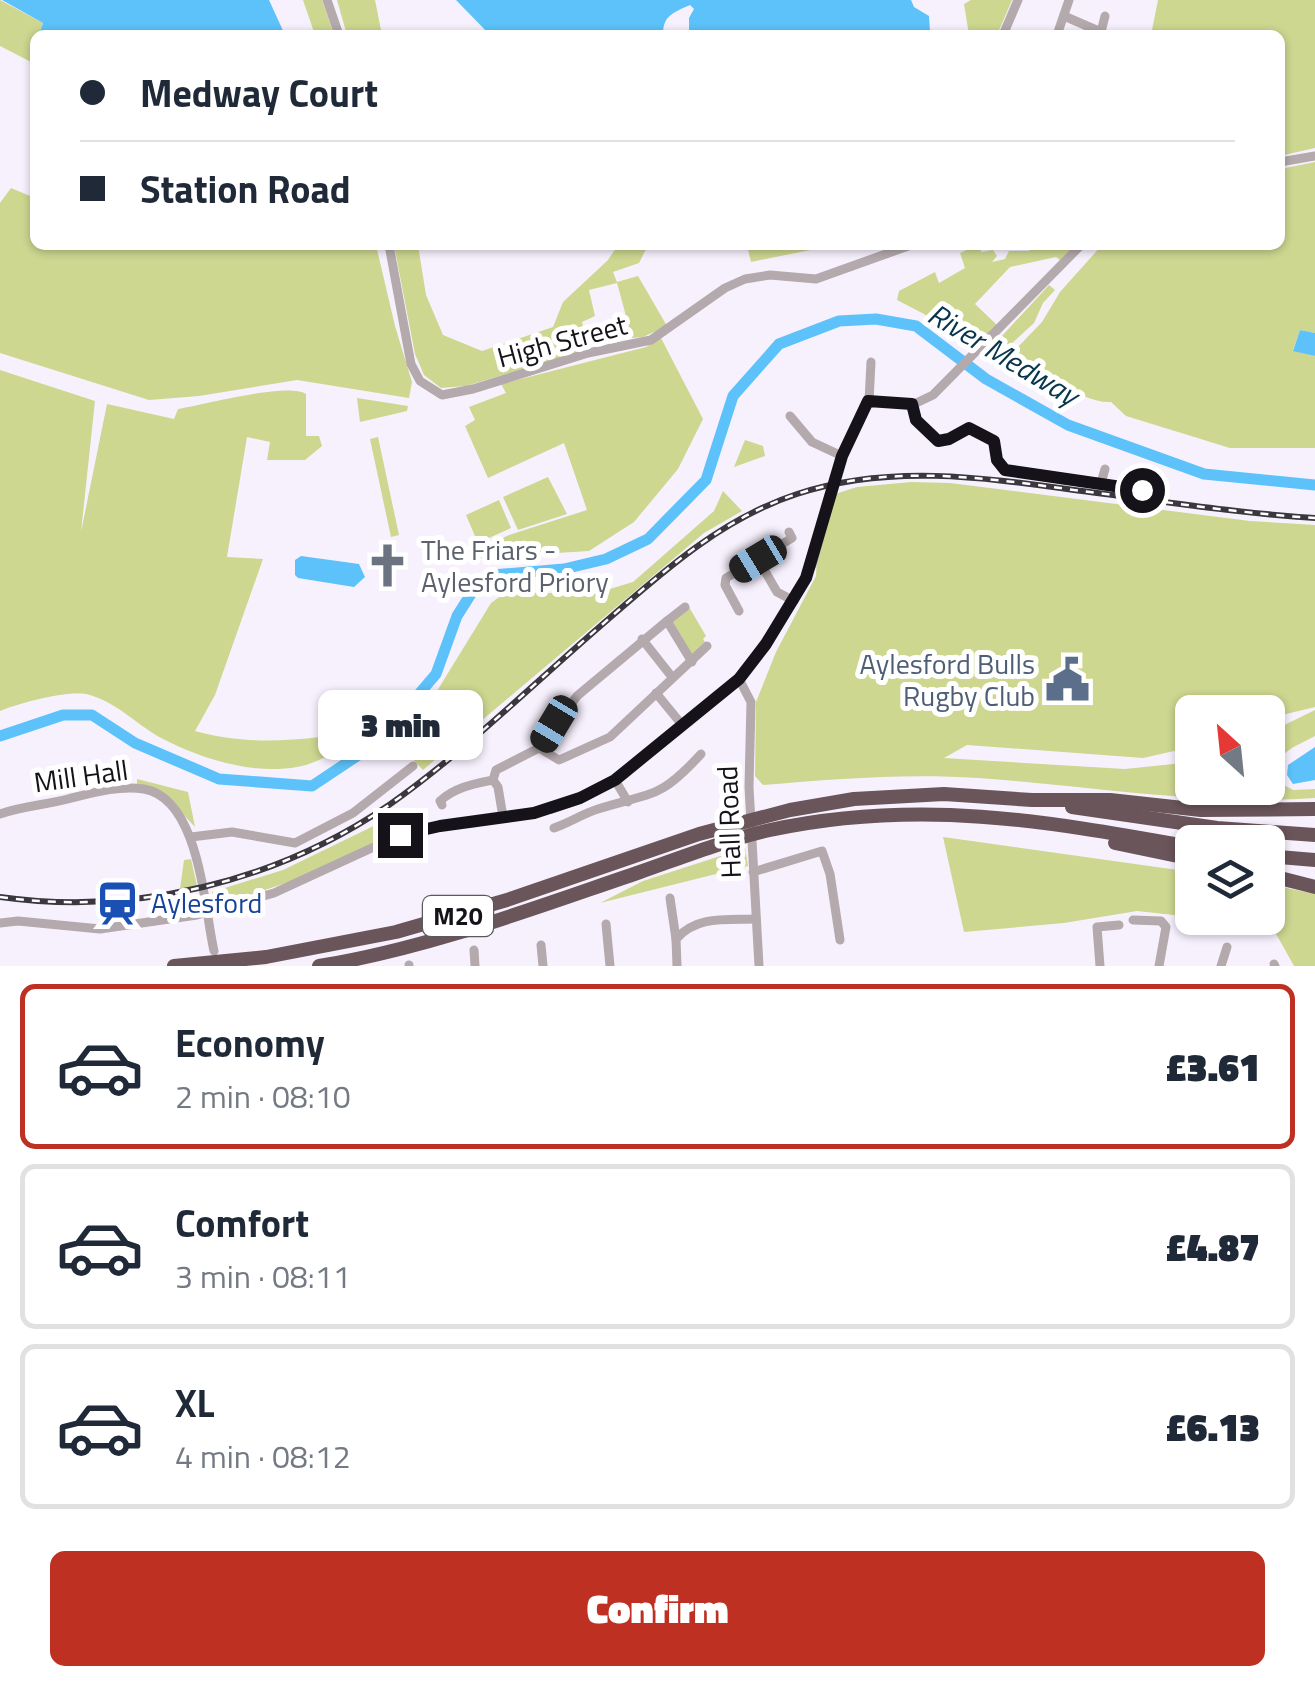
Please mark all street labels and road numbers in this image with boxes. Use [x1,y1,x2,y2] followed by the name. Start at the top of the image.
[492,303,632,378] street label: High Street
[31,748,131,803] street label: Mill Hall
[705,765,752,879] street label: Hall Road
[423,896,493,936] road number: M20

